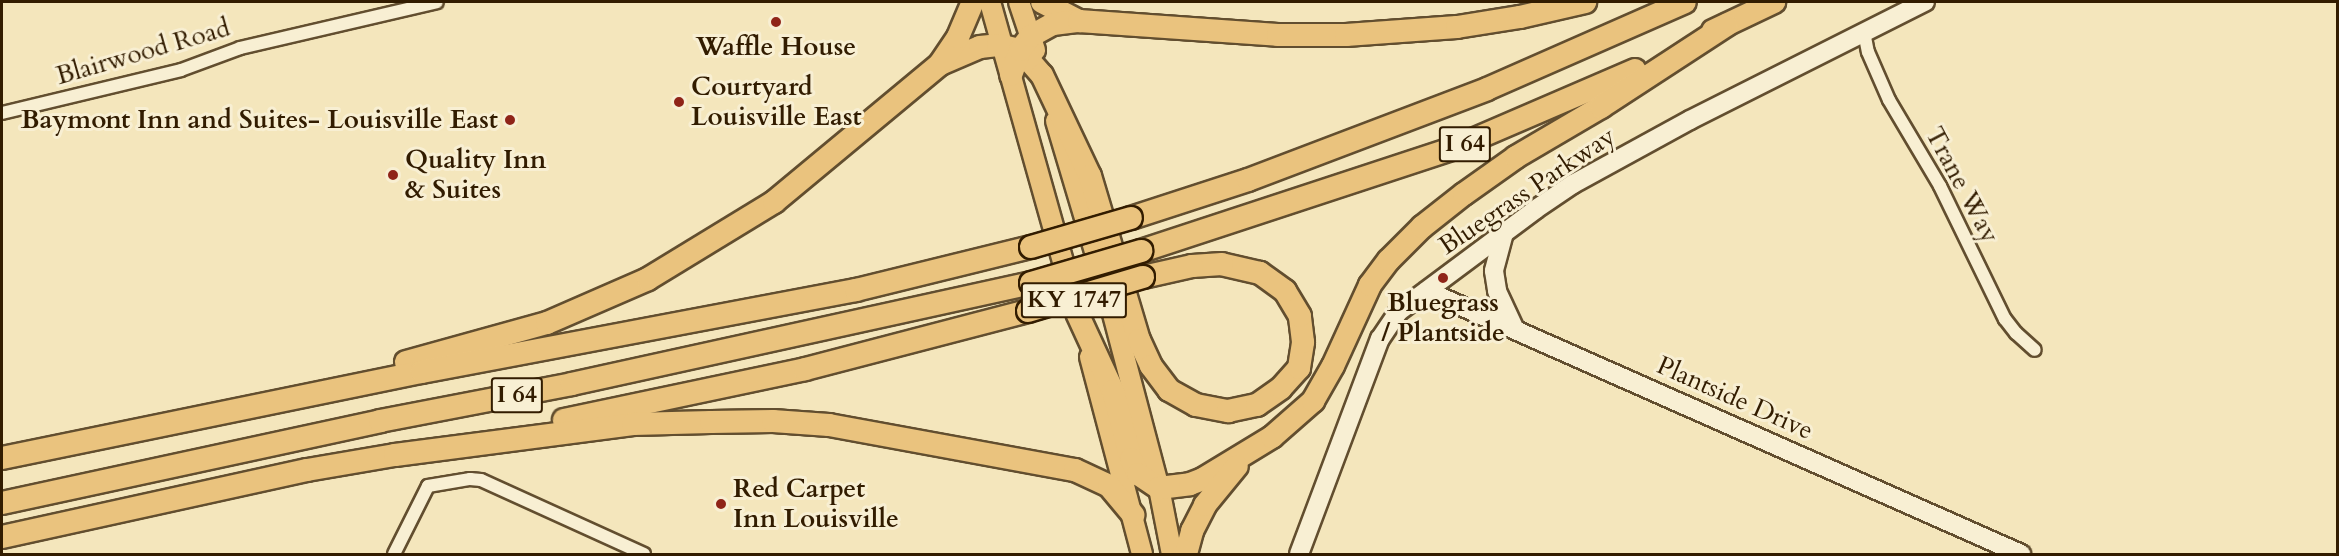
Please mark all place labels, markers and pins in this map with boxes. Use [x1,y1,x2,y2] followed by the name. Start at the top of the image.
[769,15,783,29] marker: Waffle House
[696,31,856,63] place label: Waffle House
[691,71,862,132] place label: Courtyard Louisville East
[672,95,686,109] marker: Courtyard Louisville East
[21,104,498,136] place label: Baymont Inn and Suites- Louisville East
[503,113,517,127] marker: Baymont Inn and Suites- Louisville East
[405,144,547,206] place label: Quality Inn & Suites
[386,168,400,182] marker: Quality Inn & Suites
[1436,271,1450,285] marker: Bluegrass / Plantside
[1381,287,1505,348] place label: Bluegrass / Plantside
[733,473,899,534] place label: Red Carpet Inn Louisville
[714,497,728,511] marker: Red Carpet Inn Louisville

